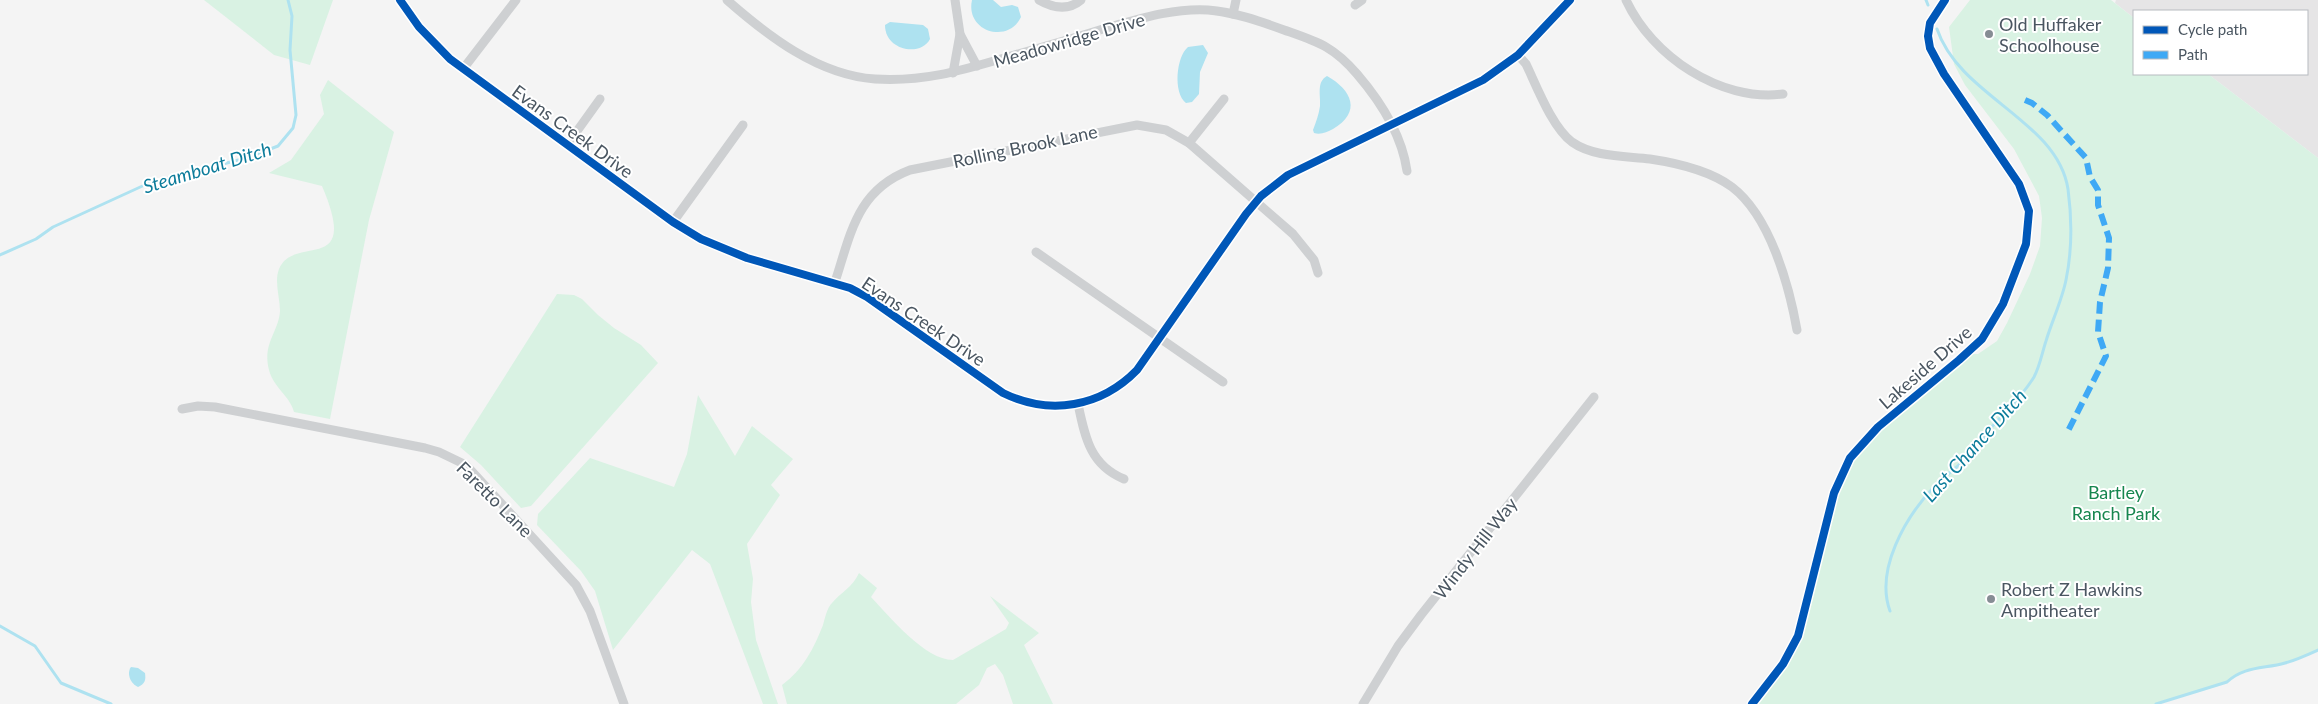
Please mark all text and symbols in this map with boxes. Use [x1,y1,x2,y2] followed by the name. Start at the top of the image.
[991,8,1147,72] street label: Meadowridge Drive
[2133,10,2308,75] legend
[1999,13,2102,56] place label: Old Huffaker Schoolhouse
[2178,20,2247,38] text: Cycle path
[1983,28,1995,40] marker: Old Huffaker Schoolhouse
[2178,45,2208,63] text: Path
[508,80,638,182] street label: Evans Creek Drive
[951,120,1099,172] street label: Rolling Brook Lane
[140,137,274,197] water label: Steamboat Ditch
[858,272,990,370] street label: Evans Creek Drive
[1874,321,1976,413] street label: Lakeside Drive
[1917,384,2031,506] water label: Last Chance Ditch
[452,456,538,542] street label: Faretto Lane
[2072,481,2161,524] park label: Bartley Ranch Park
[1429,492,1522,603] street label: Windy Hill Way
[2001,578,2143,621] place label: Robert Z Hawkins Ampitheater
[1985,593,1997,605] marker: Robert Z Hawkins Ampitheater

